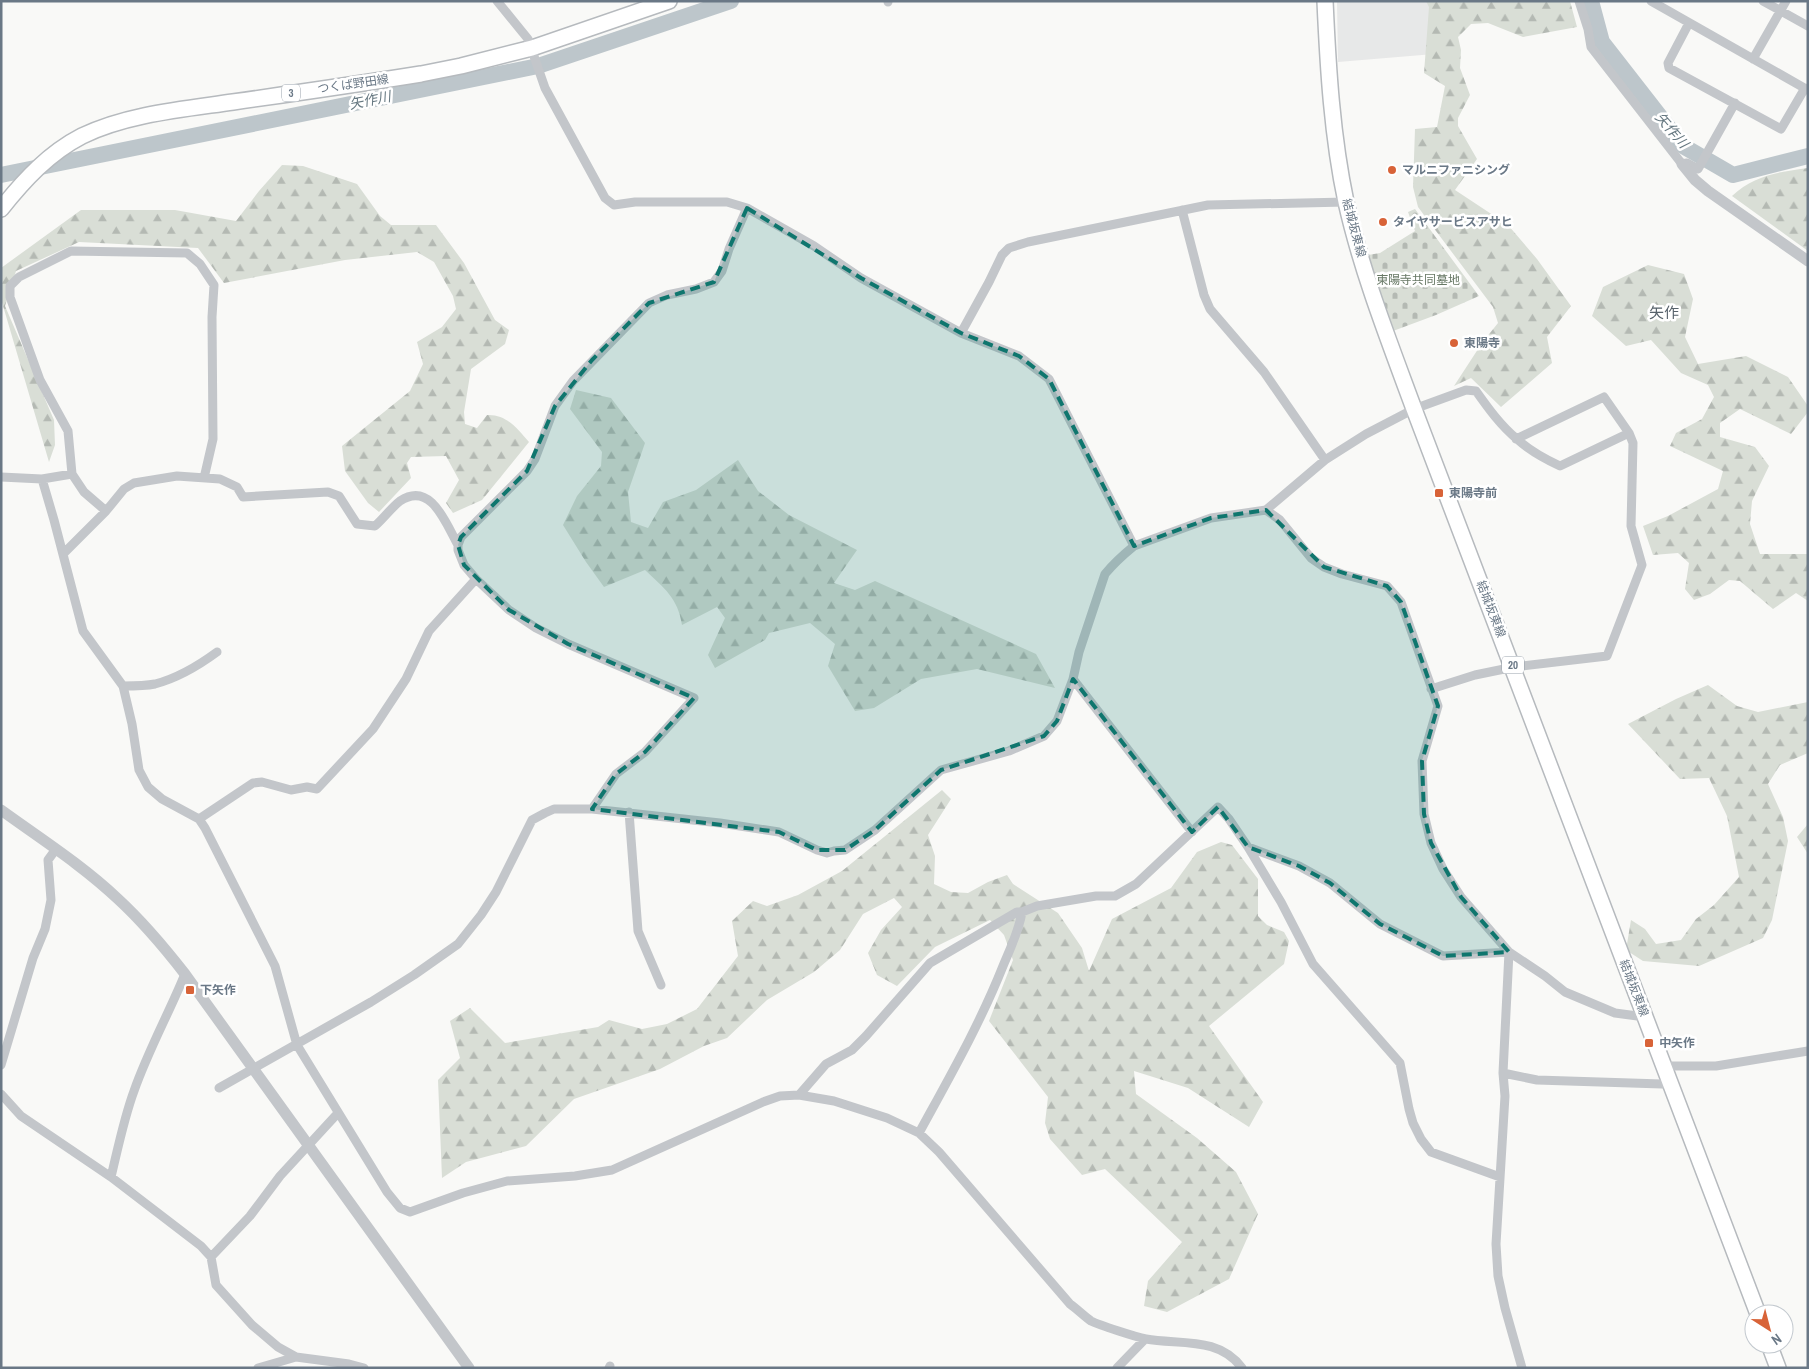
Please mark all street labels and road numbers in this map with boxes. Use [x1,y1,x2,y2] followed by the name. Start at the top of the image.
[316,71,390,97] street label: つくば野田線
[282,85,300,102] road number: 3
[1339,197,1369,259] street label: 結城坂東線
[1473,578,1509,640] street label: 結城坂東線
[1502,656,1524,674] road number: 20
[1616,957,1652,1019] street label: 結城坂東線

